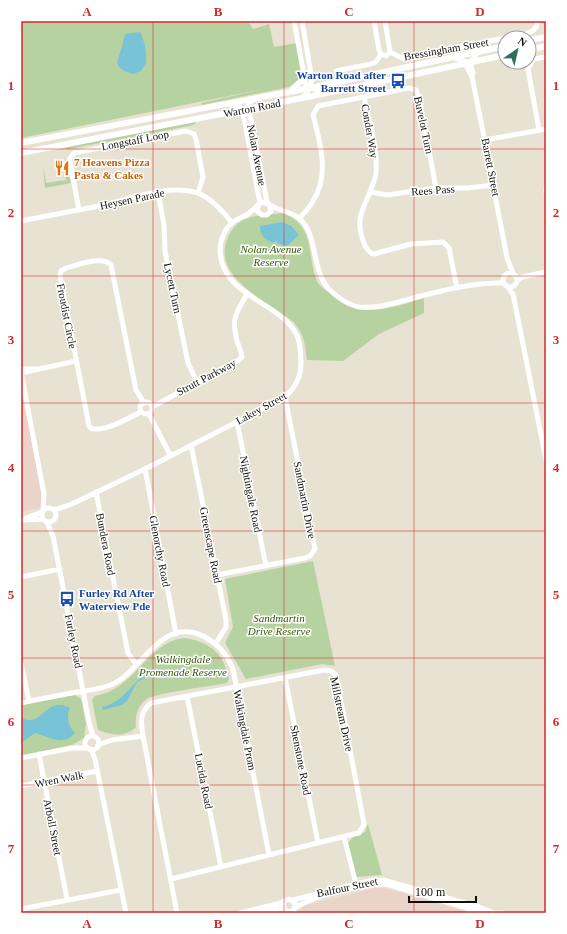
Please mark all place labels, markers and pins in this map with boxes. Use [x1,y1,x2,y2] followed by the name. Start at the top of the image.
[297,69,386,94] place label: Warton Road after Barrett Street
[389,72,407,90] bus stop icon: Warton Road after Barrett Street
[74,156,150,181] place label: 7 Heavens Pizza Pasta & Cakes
[53,159,71,177] restaurant icon: 7 Heavens Pizza Pasta & Cakes
[79,587,154,612] place label: Furley Rd After Waterview Pde
[58,590,76,608] bus stop icon: Furley Rd After Waterview Pde

